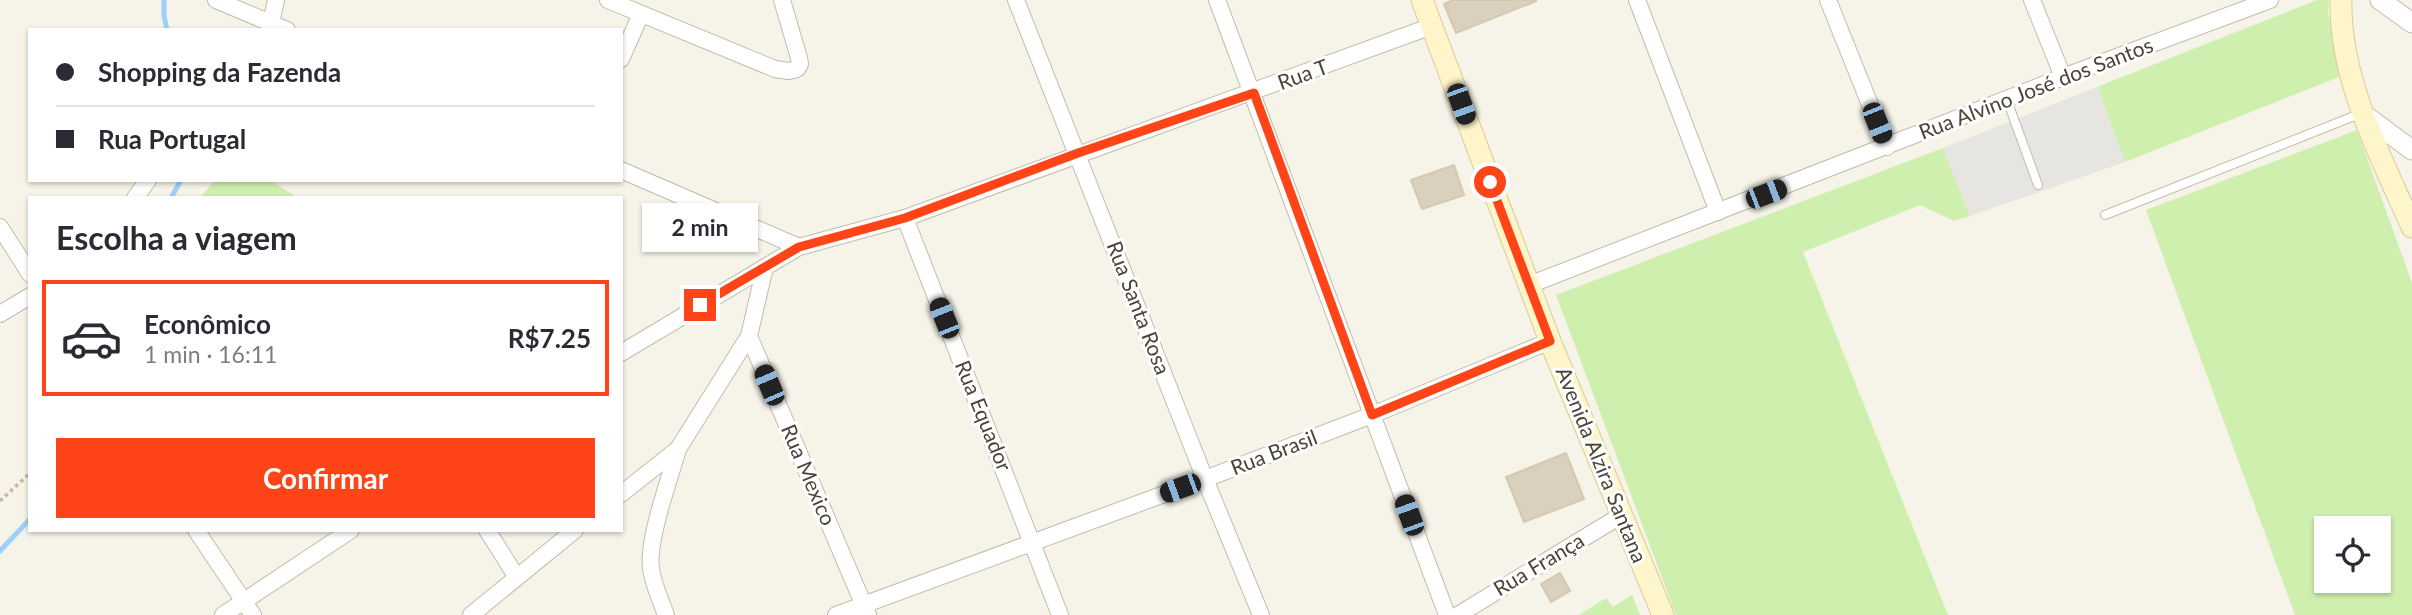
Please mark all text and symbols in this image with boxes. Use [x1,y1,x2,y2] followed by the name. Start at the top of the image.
[1915,31,2156,144] street label: Rua Alvino José dos Santos
[1274,53,1332,94] street label: Rua T
[98,56,341,88] text: Shopping da Fazenda
[1444,81,1479,127] car
[1860,100,1895,146] car
[98,123,246,155] text: Rua Portugal
[1474,166,1506,198] route start
[1743,177,1790,211] car
[642,204,758,252] callout: 2 min
[671,213,729,241] text: 2 min
[56,218,297,257] text: Escolha a viagem
[1103,237,1176,378] street label: Rua Santa Rosa
[684,289,716,321] route end
[927,295,962,341] car
[60,307,123,370] icon: car
[144,308,271,340] text: Econômico
[508,322,591,354] text: R$7.25
[144,340,277,368] text: 1 min · 16:11
[951,356,1018,475] street label: Rua Equador
[752,362,787,408] car
[1552,363,1653,566] street label: Avenida Alzira Santana
[777,420,842,529] street label: Rua Mexico
[1227,424,1320,480] street label: Rua Brasil
[56,438,595,518] button: Confirmar
[1157,471,1204,505] car
[1392,492,1427,538] car
[2314,516,2391,593] map controls
[2314,516,2391,593] button: locate
[1488,527,1588,601] street label: Rua França

